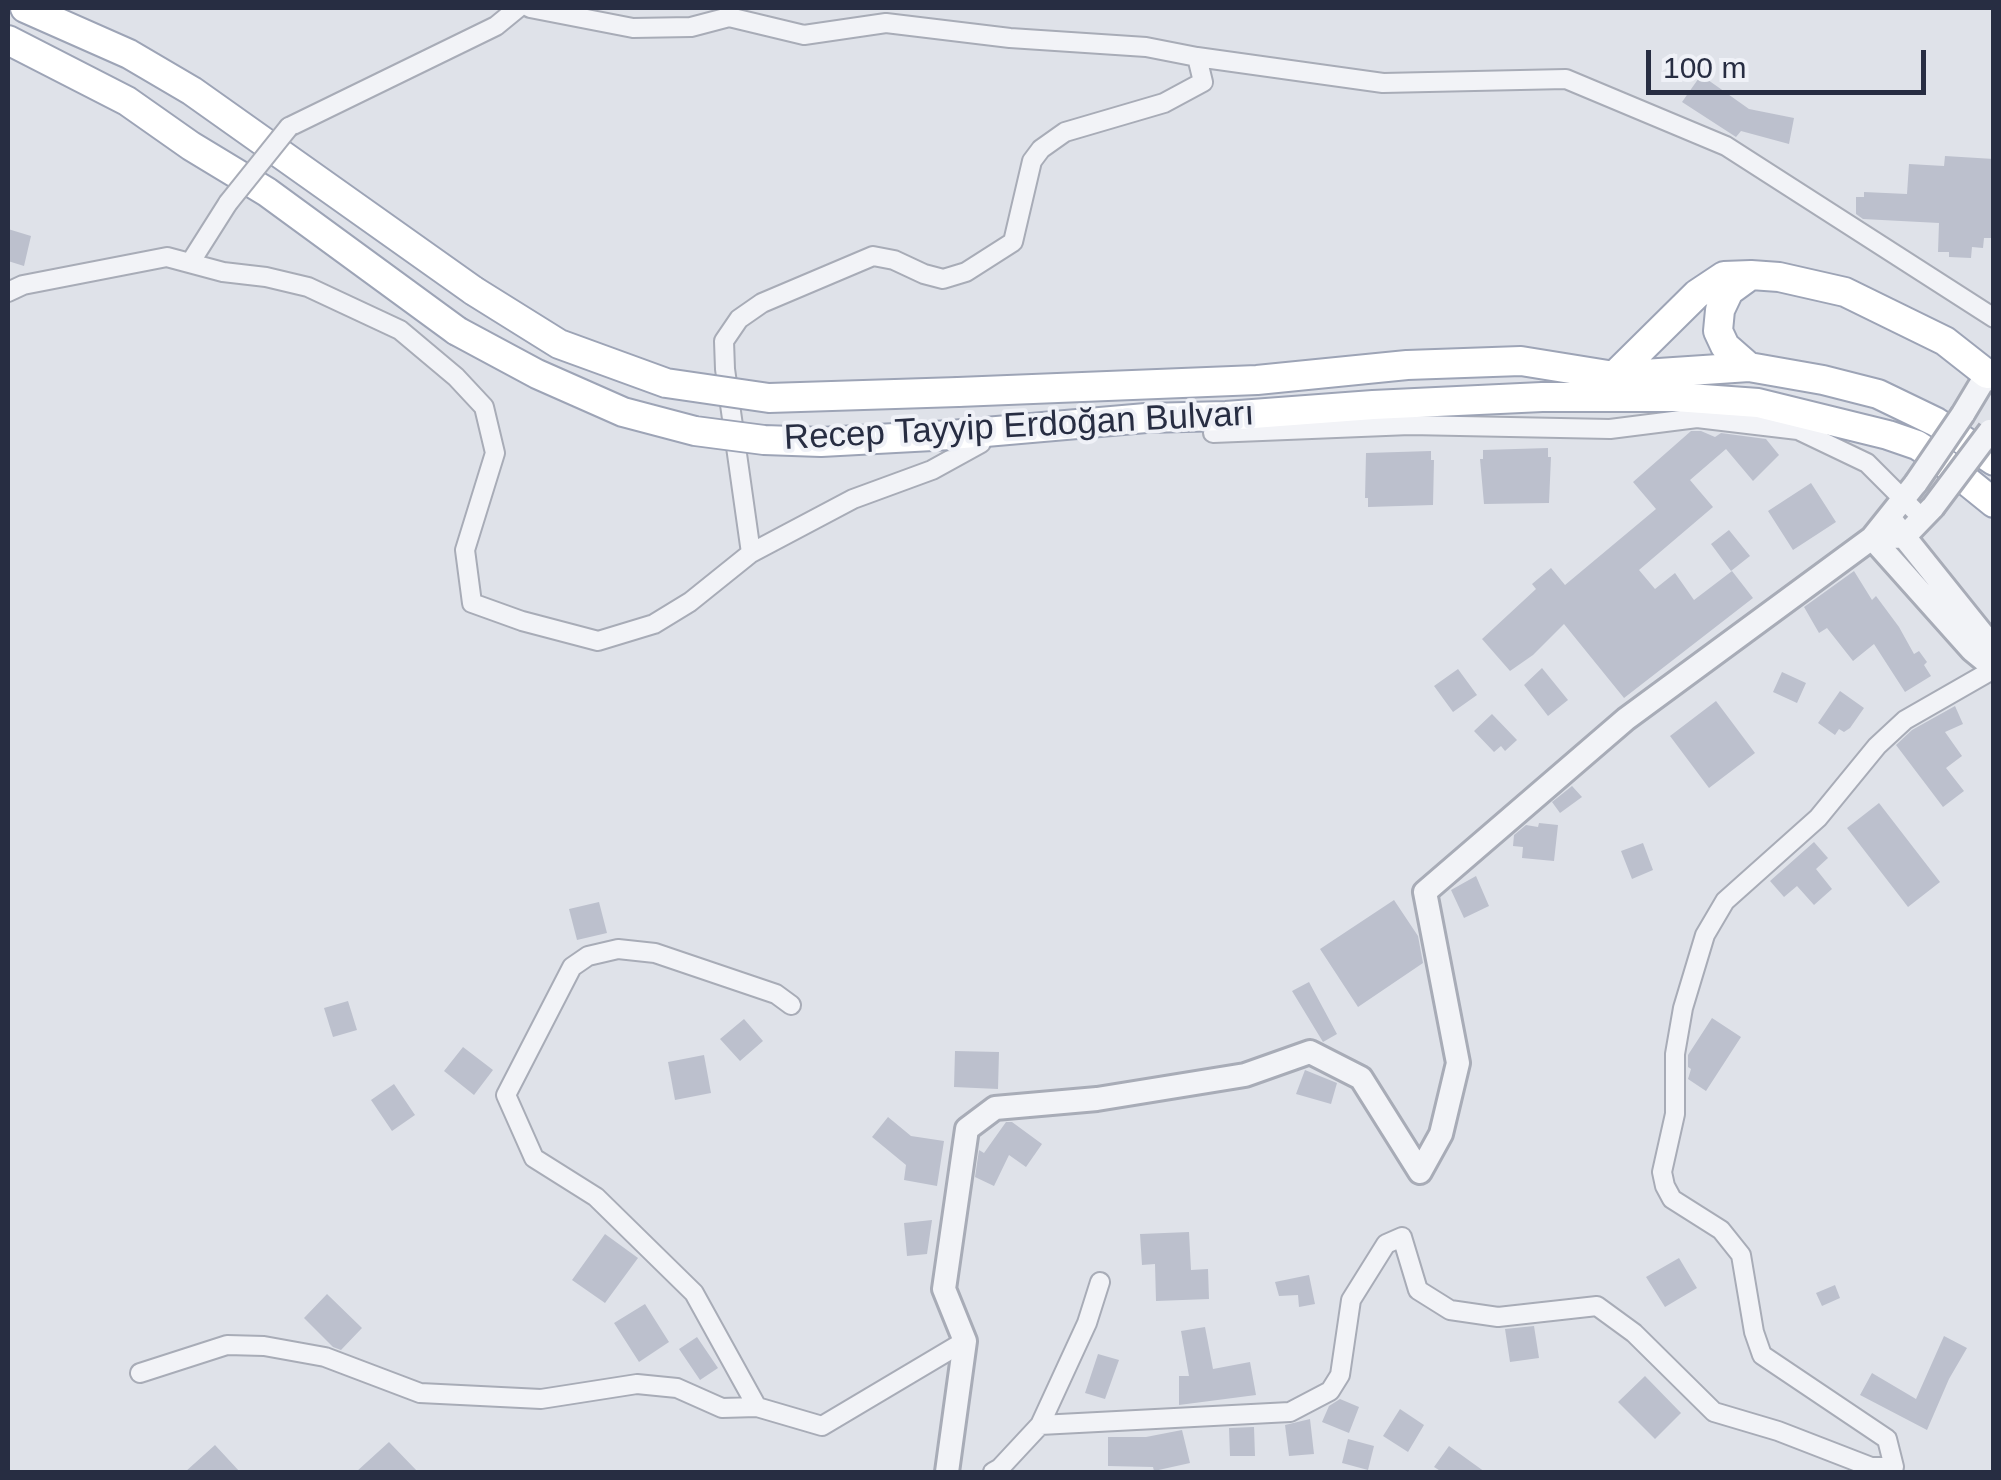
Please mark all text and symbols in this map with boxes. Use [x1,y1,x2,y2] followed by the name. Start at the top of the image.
[1651,30,1931,92] scale bar
[1663,51,1746,84] text: 100 m
[783,394,1255,460] street label: Recep Tayyip Erdoğan Bulvarı

